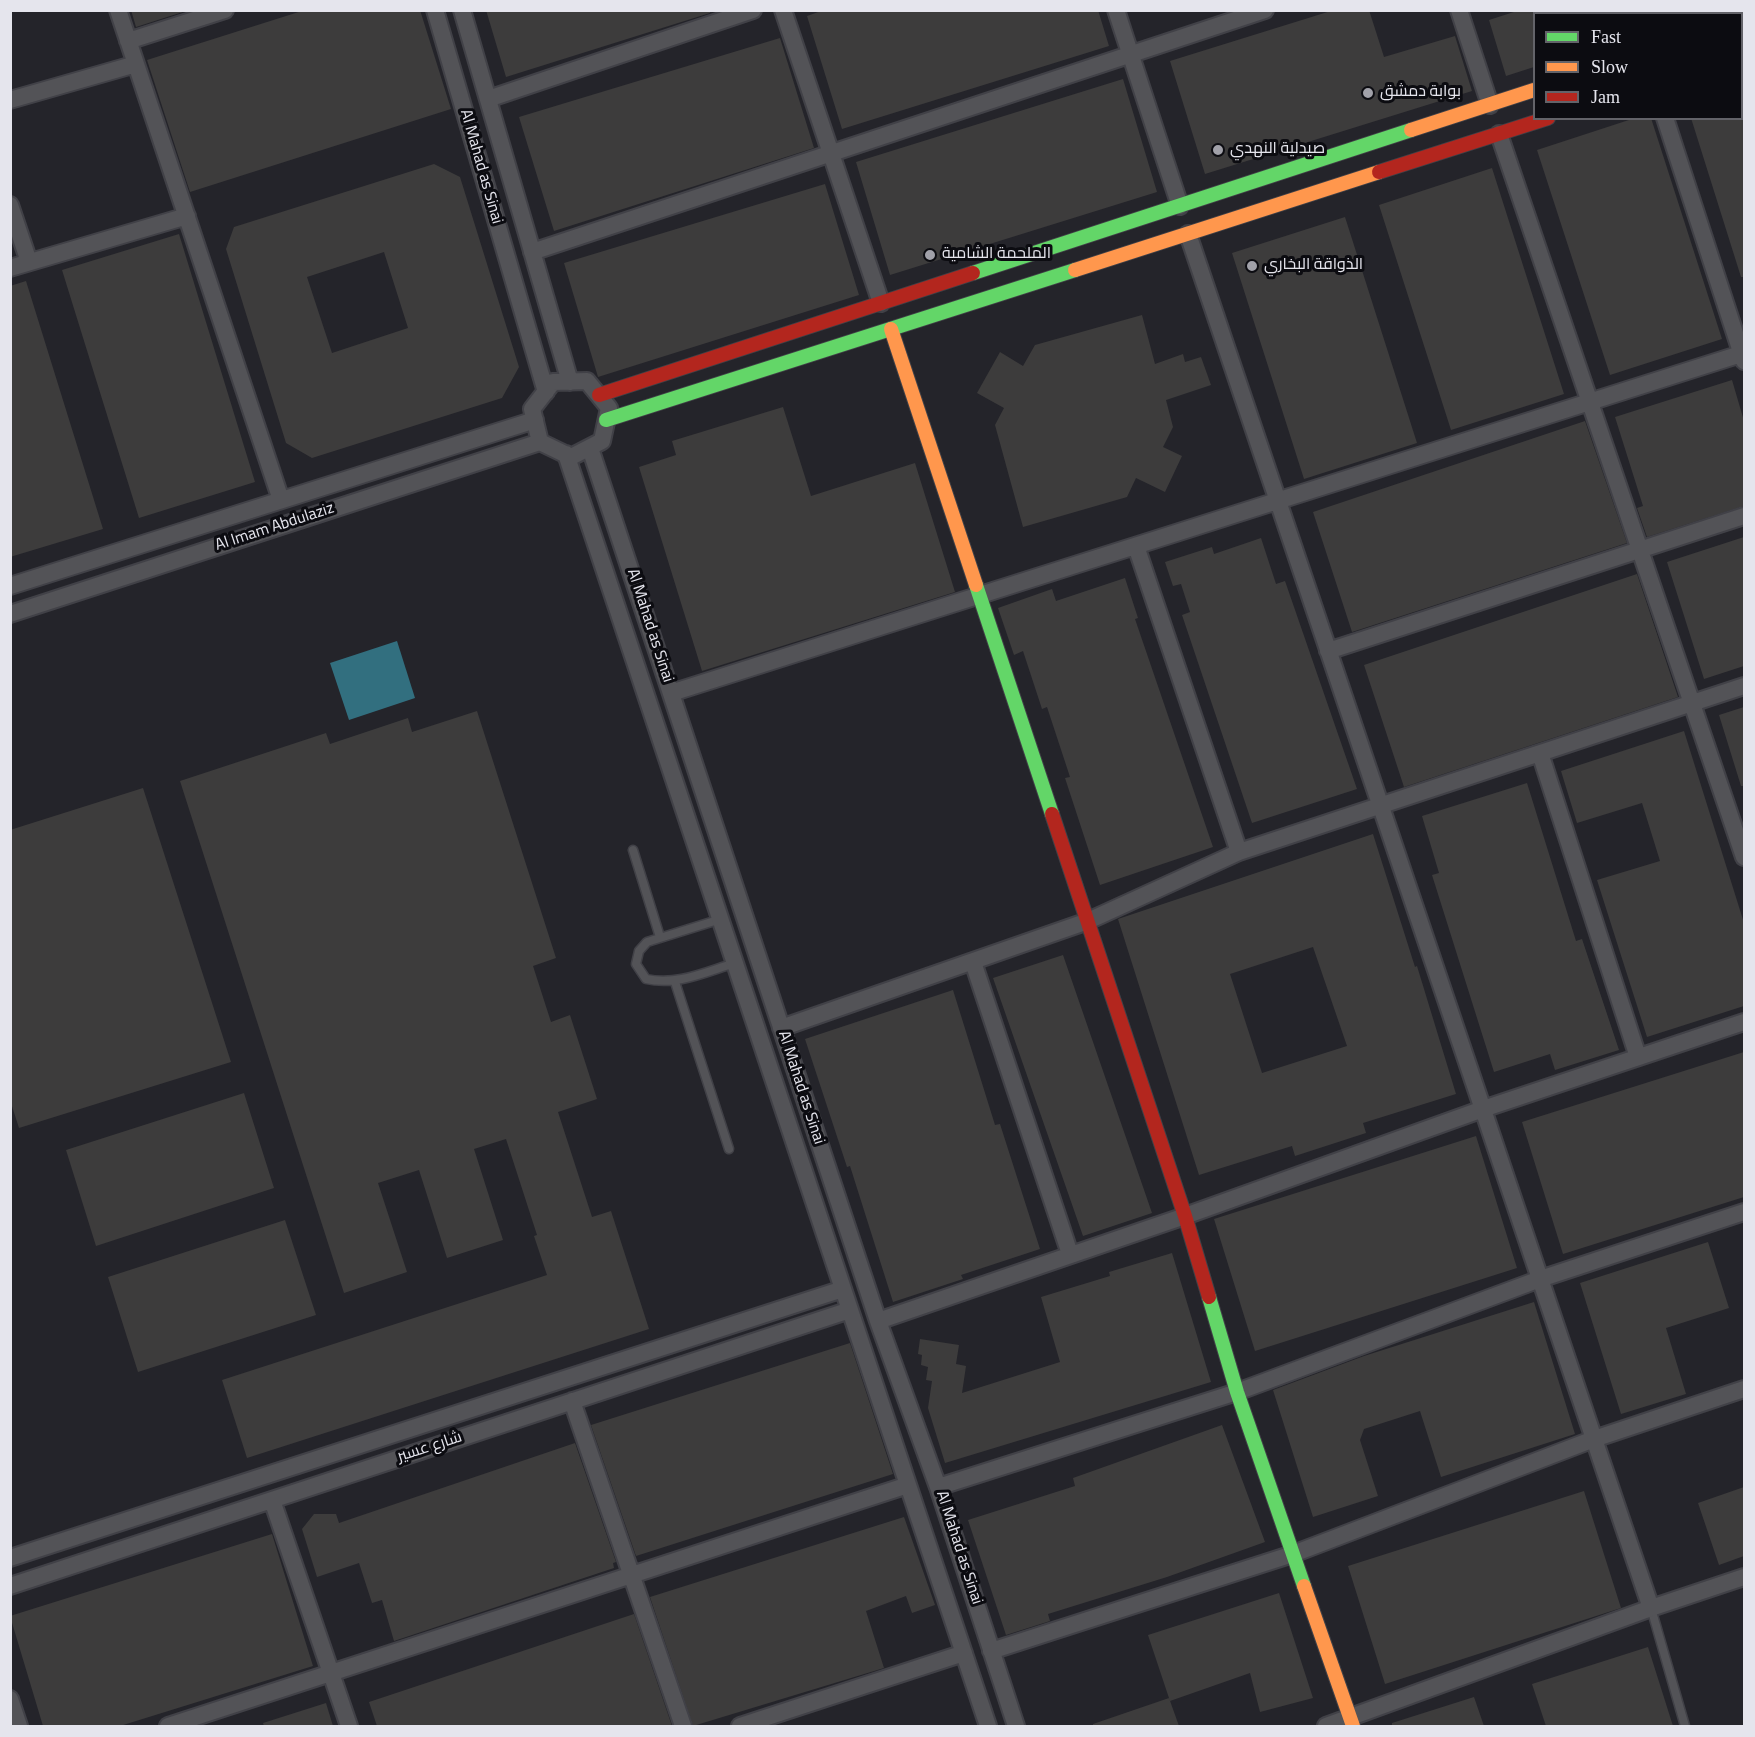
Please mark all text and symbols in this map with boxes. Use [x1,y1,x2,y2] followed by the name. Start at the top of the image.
[1533,12,1743,120] legend
[1591,27,1621,47] text: Fast
[1591,57,1628,77] text: Slow
[1380,83,1461,103] place label: بوابة دمشق
[1361,86,1375,100] marker: بوابة دمشق
[1591,87,1620,107] text: Jam
[454,107,506,227] street label: Al Mahad as Sinai
[1230,140,1325,160] place label: صيدلية النهدي
[1211,143,1225,157] marker: صيدلية النهدي
[942,245,1051,265] place label: الملحمة الشامية
[923,248,937,262] marker: الملحمة الشامية
[1264,256,1363,276] place label: الذواقة البخاري
[1245,259,1259,273] marker: الذواقة البخاري
[213,500,337,556] street label: Al Imam Abdulaziz
[622,567,676,685] street label: Al Mahad as Sinai
[773,1029,827,1147] street label: Al Mahad as Sinai
[395,1428,465,1468] street label: شارع عسير
[931,1489,985,1607] street label: Al Mahad as Sinai

